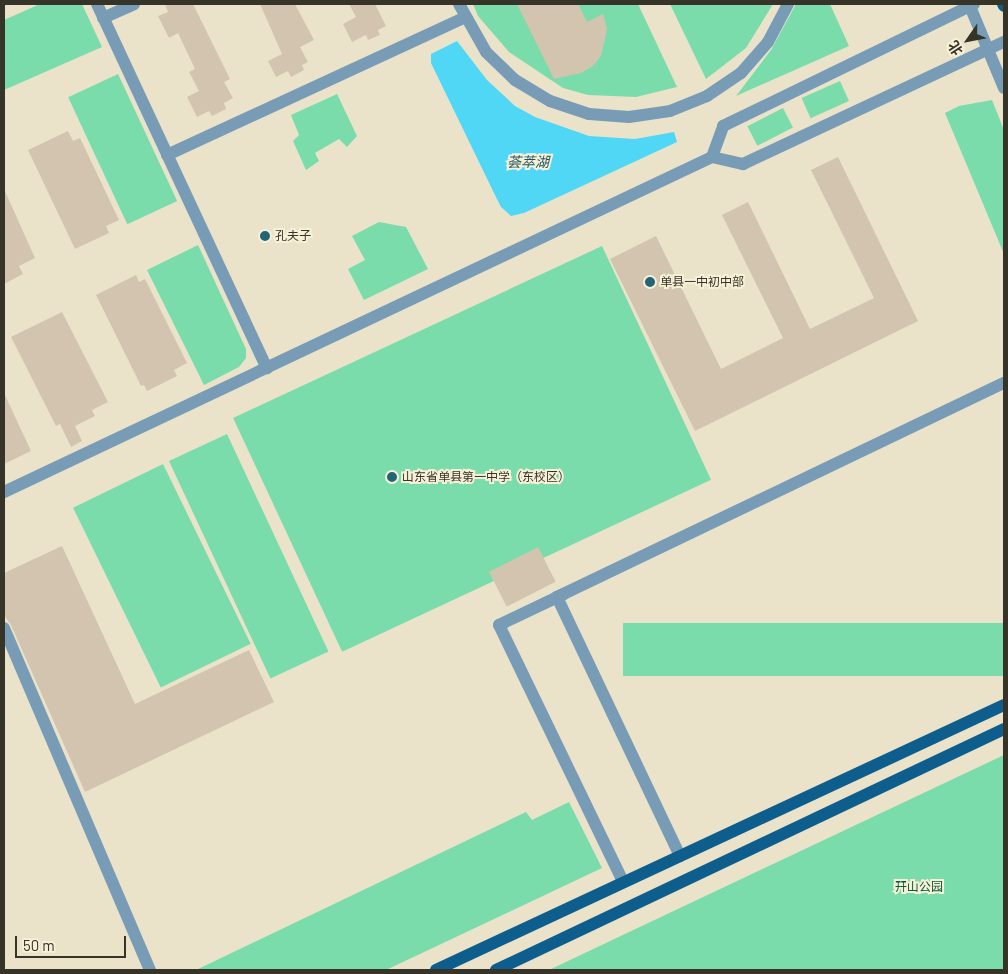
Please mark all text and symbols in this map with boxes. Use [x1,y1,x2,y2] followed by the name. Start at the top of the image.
[943,15,993,65] north arrow
[944,38,966,59] text: 北
[507,154,549,170] water label: 荟萃湖
[275,229,311,243] place label: 孔夫子
[259,230,271,242] marker: 孔夫子
[660,275,744,289] place label: 单县一中初中部
[644,276,656,288] marker: 单县一中初中部
[402,470,570,484] place label: 山东省单县第一中学（东校区）
[386,471,398,483] marker: 山东省单县第一中学（东校区）
[895,880,943,894] park label: 幵山公园
[18,926,129,958] scale bar
[23,936,55,954] text: 50 m

